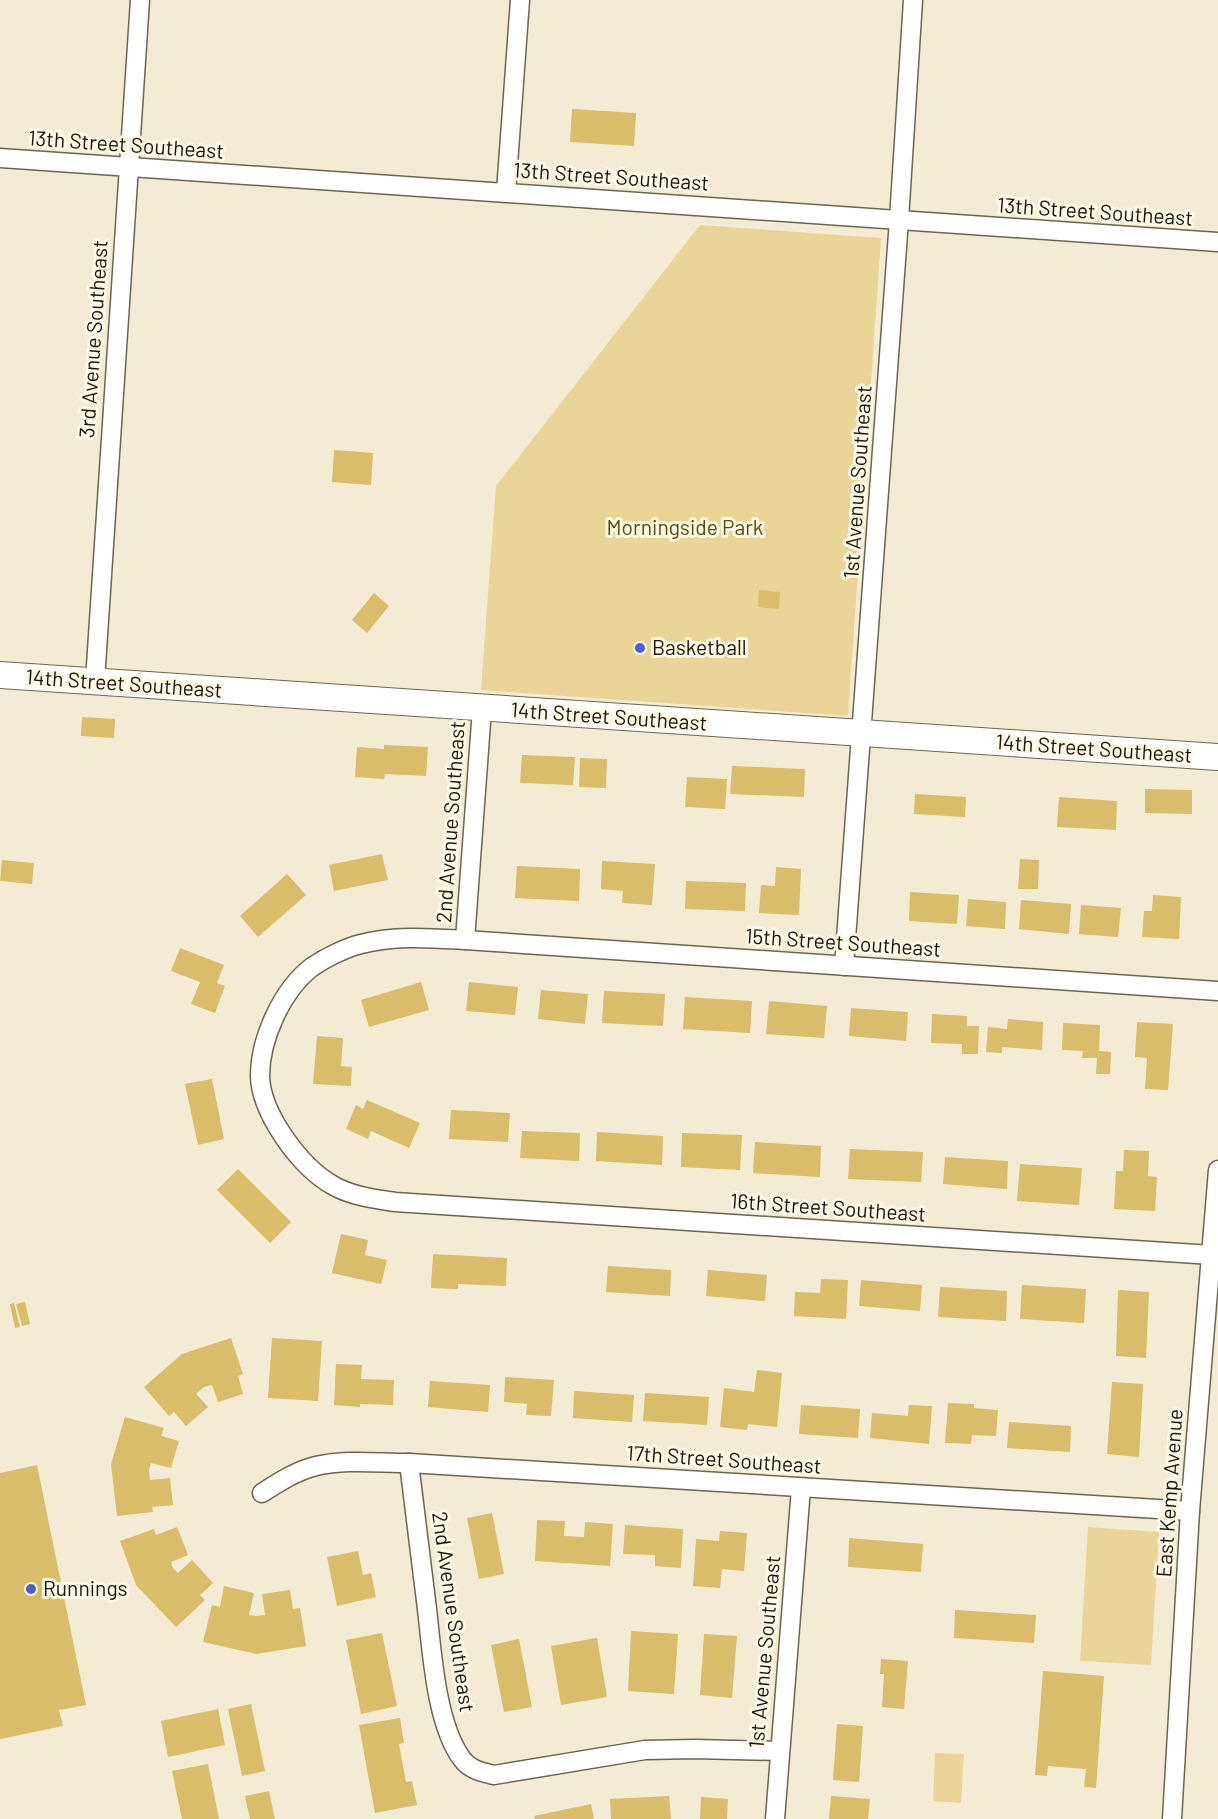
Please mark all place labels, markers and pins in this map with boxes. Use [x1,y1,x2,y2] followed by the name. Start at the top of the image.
[652,634,747,659] place label: Basketball
[633,641,647,655] marker: Basketball
[43,1575,128,1600] place label: Runnings
[24,1582,38,1596] marker: Runnings

